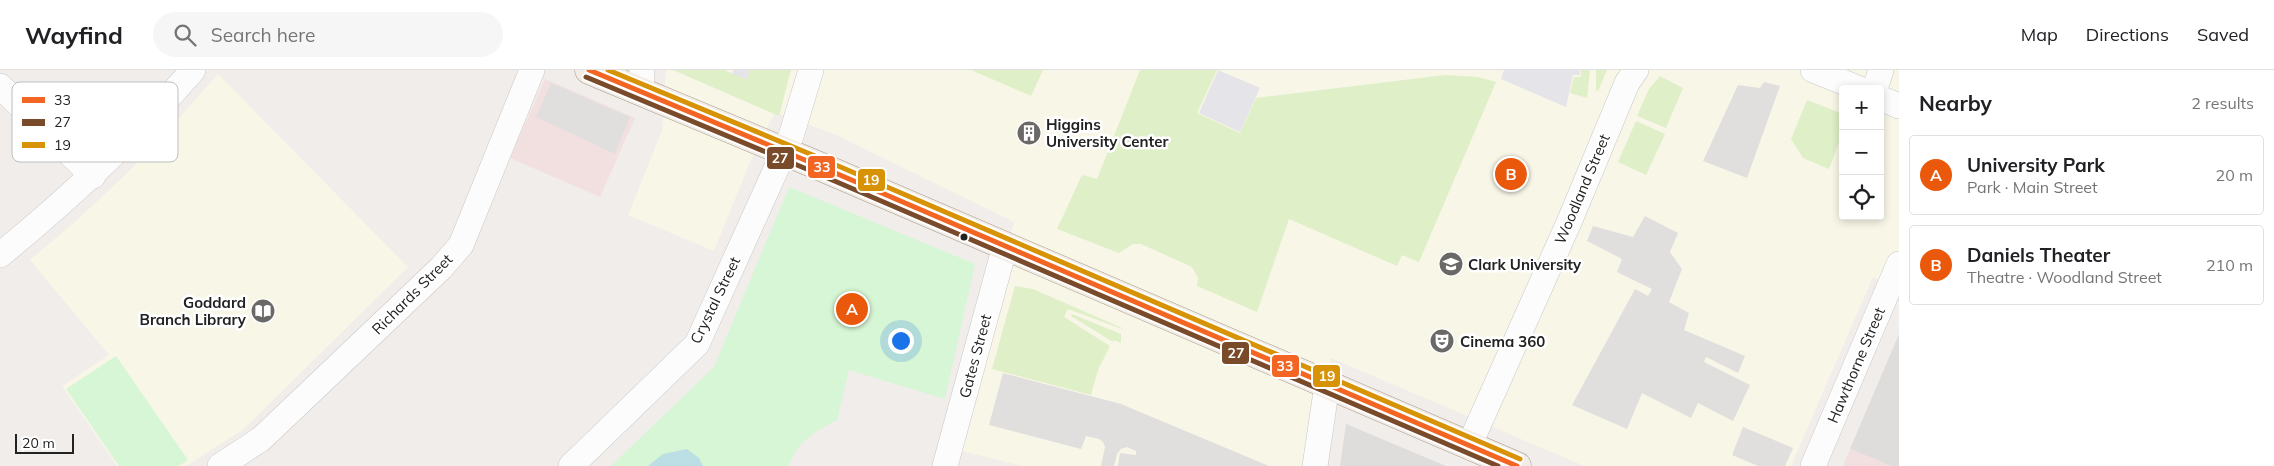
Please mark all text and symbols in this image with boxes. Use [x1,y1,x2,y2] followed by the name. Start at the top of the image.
[153,12,503,57] search box
[25,20,123,50] text: Wayfind
[171,21,199,49] icon: search
[211,23,315,47] text: Search here
[2021,23,2058,46] text: Map
[2086,23,2169,46] text: Directions
[2197,23,2249,46] text: Saved
[12,82,178,162] legend
[1839,85,1884,220] map controls
[1839,85,1884,130] button: +
[1919,90,1992,116] text: Nearby
[54,91,71,109] text: 33
[2191,93,2254,113] text: 2 results
[54,113,71,131] text: 27
[1046,115,1168,151] place label: Higgins University Center
[1016,120,1042,146] building icon: Higgins University Center
[1839,130,1884,175] button: −
[1550,131,1614,247] street label: Woodland Street
[54,136,71,154] text: 19
[766,146,795,170] line badge: 27
[772,149,788,167] text: 27
[1967,153,2105,177] text: University Park
[807,155,836,179] line badge: 33
[1495,155,1527,193] pin: B
[814,158,830,176] text: 33
[1930,165,1942,185] text: A
[2216,165,2253,185] text: 20 m
[857,168,886,192] line badge: 19
[863,171,879,189] text: 19
[1839,175,1884,220] button: locate
[1967,177,2098,197] text: Park · Main Street
[959,232,969,242] unlabelled marker
[1967,243,2110,267] text: Daniels Theater
[368,250,456,338] street label: Richards Street
[1438,251,1464,277] school or university icon: Clark University
[686,253,744,347] street label: Crystal Street
[1468,255,1582,274] place label: Clark University
[1930,255,1942,275] text: B
[2206,255,2253,275] text: 210 m
[1967,267,2162,287] text: Theatre · Woodland Street
[836,290,868,328] pin: A
[140,293,247,329] place label: Goddard Branch Library
[250,298,276,324] library icon: Goddard Branch Library
[1823,304,1889,426] street label: Hawthorne Street
[955,312,995,400] street label: Gates Street
[888,328,914,354] your location
[1429,328,1455,354] theatre icon: Cinema 360
[1460,332,1545,351] place label: Cinema 360
[1221,341,1250,365] line badge: 27
[1228,344,1244,362] text: 27
[1271,354,1300,378] line badge: 33
[1277,357,1293,375] text: 33
[1312,364,1341,388] line badge: 19
[1319,367,1335,385] text: 19
[15,431,74,454] scale bar
[22,434,55,452] text: 20 m

